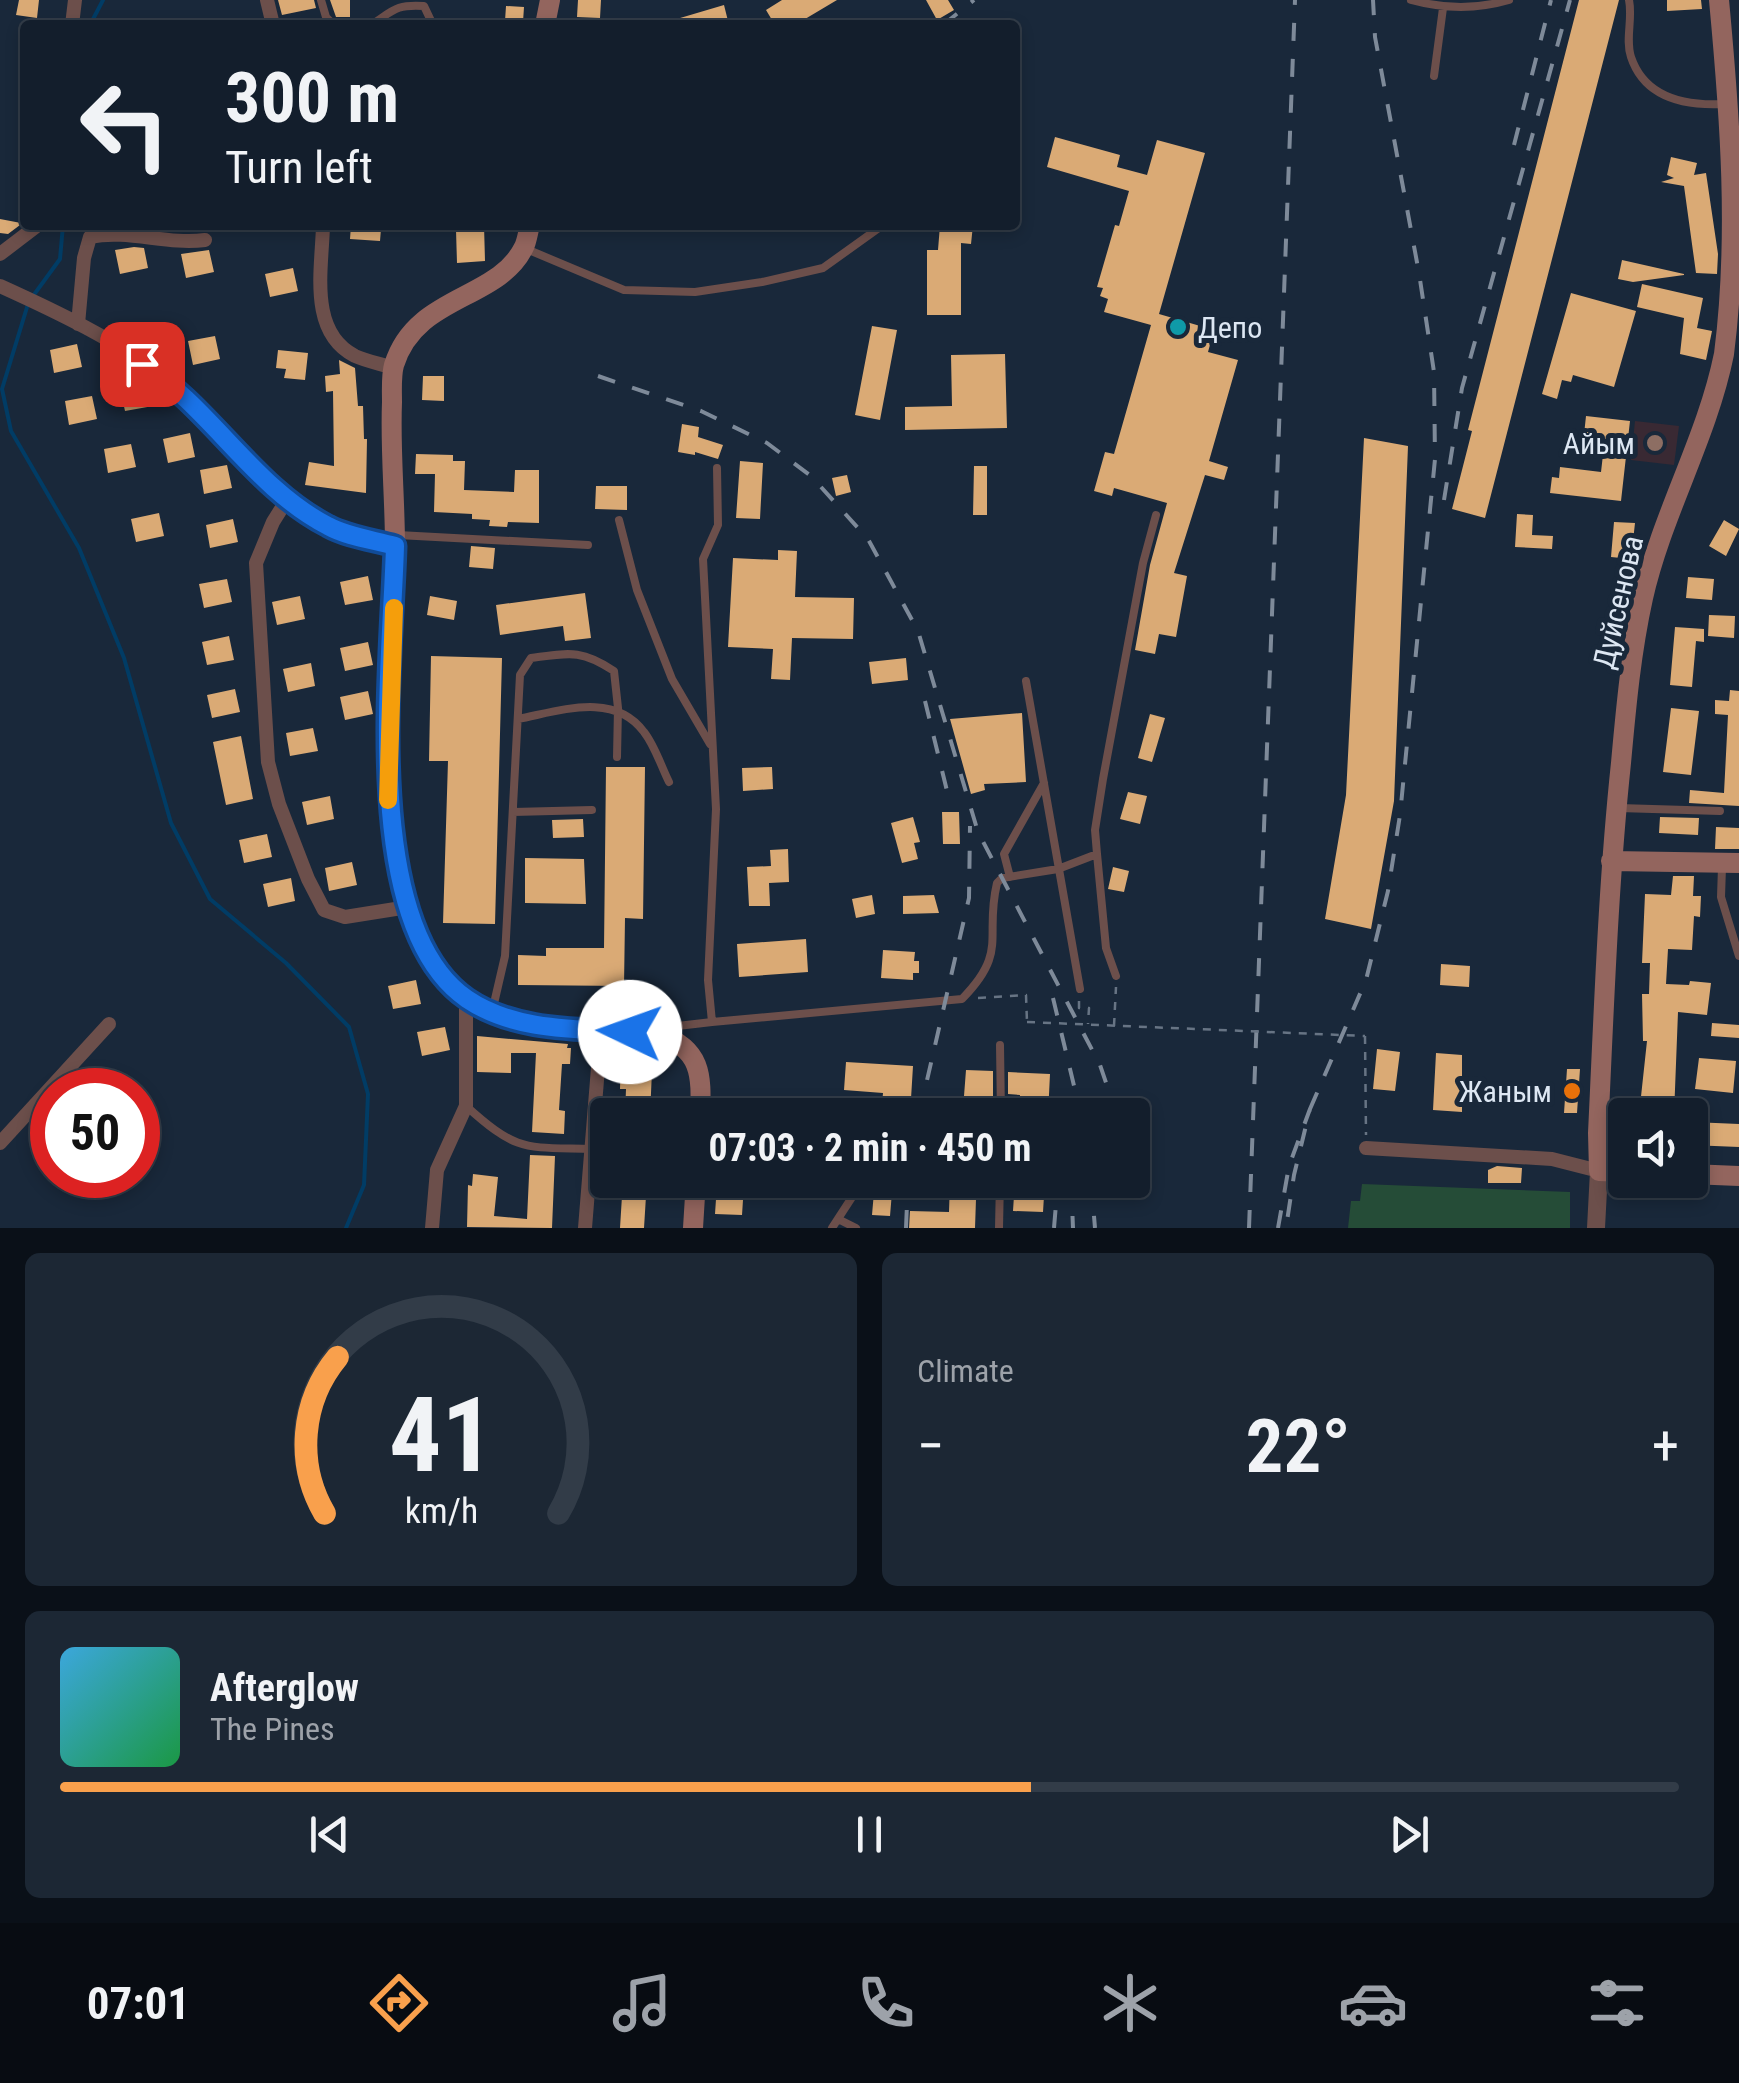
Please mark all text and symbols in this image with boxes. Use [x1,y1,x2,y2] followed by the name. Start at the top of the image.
[225,57,399,139] text: 300 m
[60,60,190,190] icon: left
[225,141,373,194] text: Turn left
[1198,310,1262,345] place label: Депо
[1167,316,1189,338] marker: Депо
[100,322,185,407] pin
[115,337,170,392] icon: arrive
[1563,426,1635,461] place label: Айым
[1644,432,1666,454] marker: Айым
[1586,532,1650,672] street label: Дуйсенова
[578,980,682,1084] position arrow
[30,1068,160,1198] speed limit sign: 50
[1459,1074,1552,1109] place label: Жаным
[1561,1080,1583,1102] marker: Жаным
[1608,1098,1708,1198] map controls
[1608,1098,1708,1198] button: sound
[709,1126,1031,1170] text: 07:03 · 2 min · 450 m
[917,1352,1014,1390] text: Climate
[388,1375,494,1496] text: 41
[1246,1402,1351,1490] text: 22°
[917,1414,945,1478] text: −
[1652,1414,1679,1478] text: +
[404,1490,478,1532] text: km/h
[210,1666,359,1710] text: Afterglow
[210,1710,335,1748] text: The Pines
[302,1807,357,1862] icon: previous
[842,1807,897,1862] icon: pause
[1382,1807,1437,1862] icon: next
[364,1968,434,2038] icon: directions
[607,1968,677,2038] icon: music
[851,1968,921,2038] icon: phone
[1095,1968,1165,2038] icon: climate
[1338,1968,1408,2038] icon: car
[1582,1968,1652,2038] icon: filters
[87,1977,190,2030] text: 07:01

